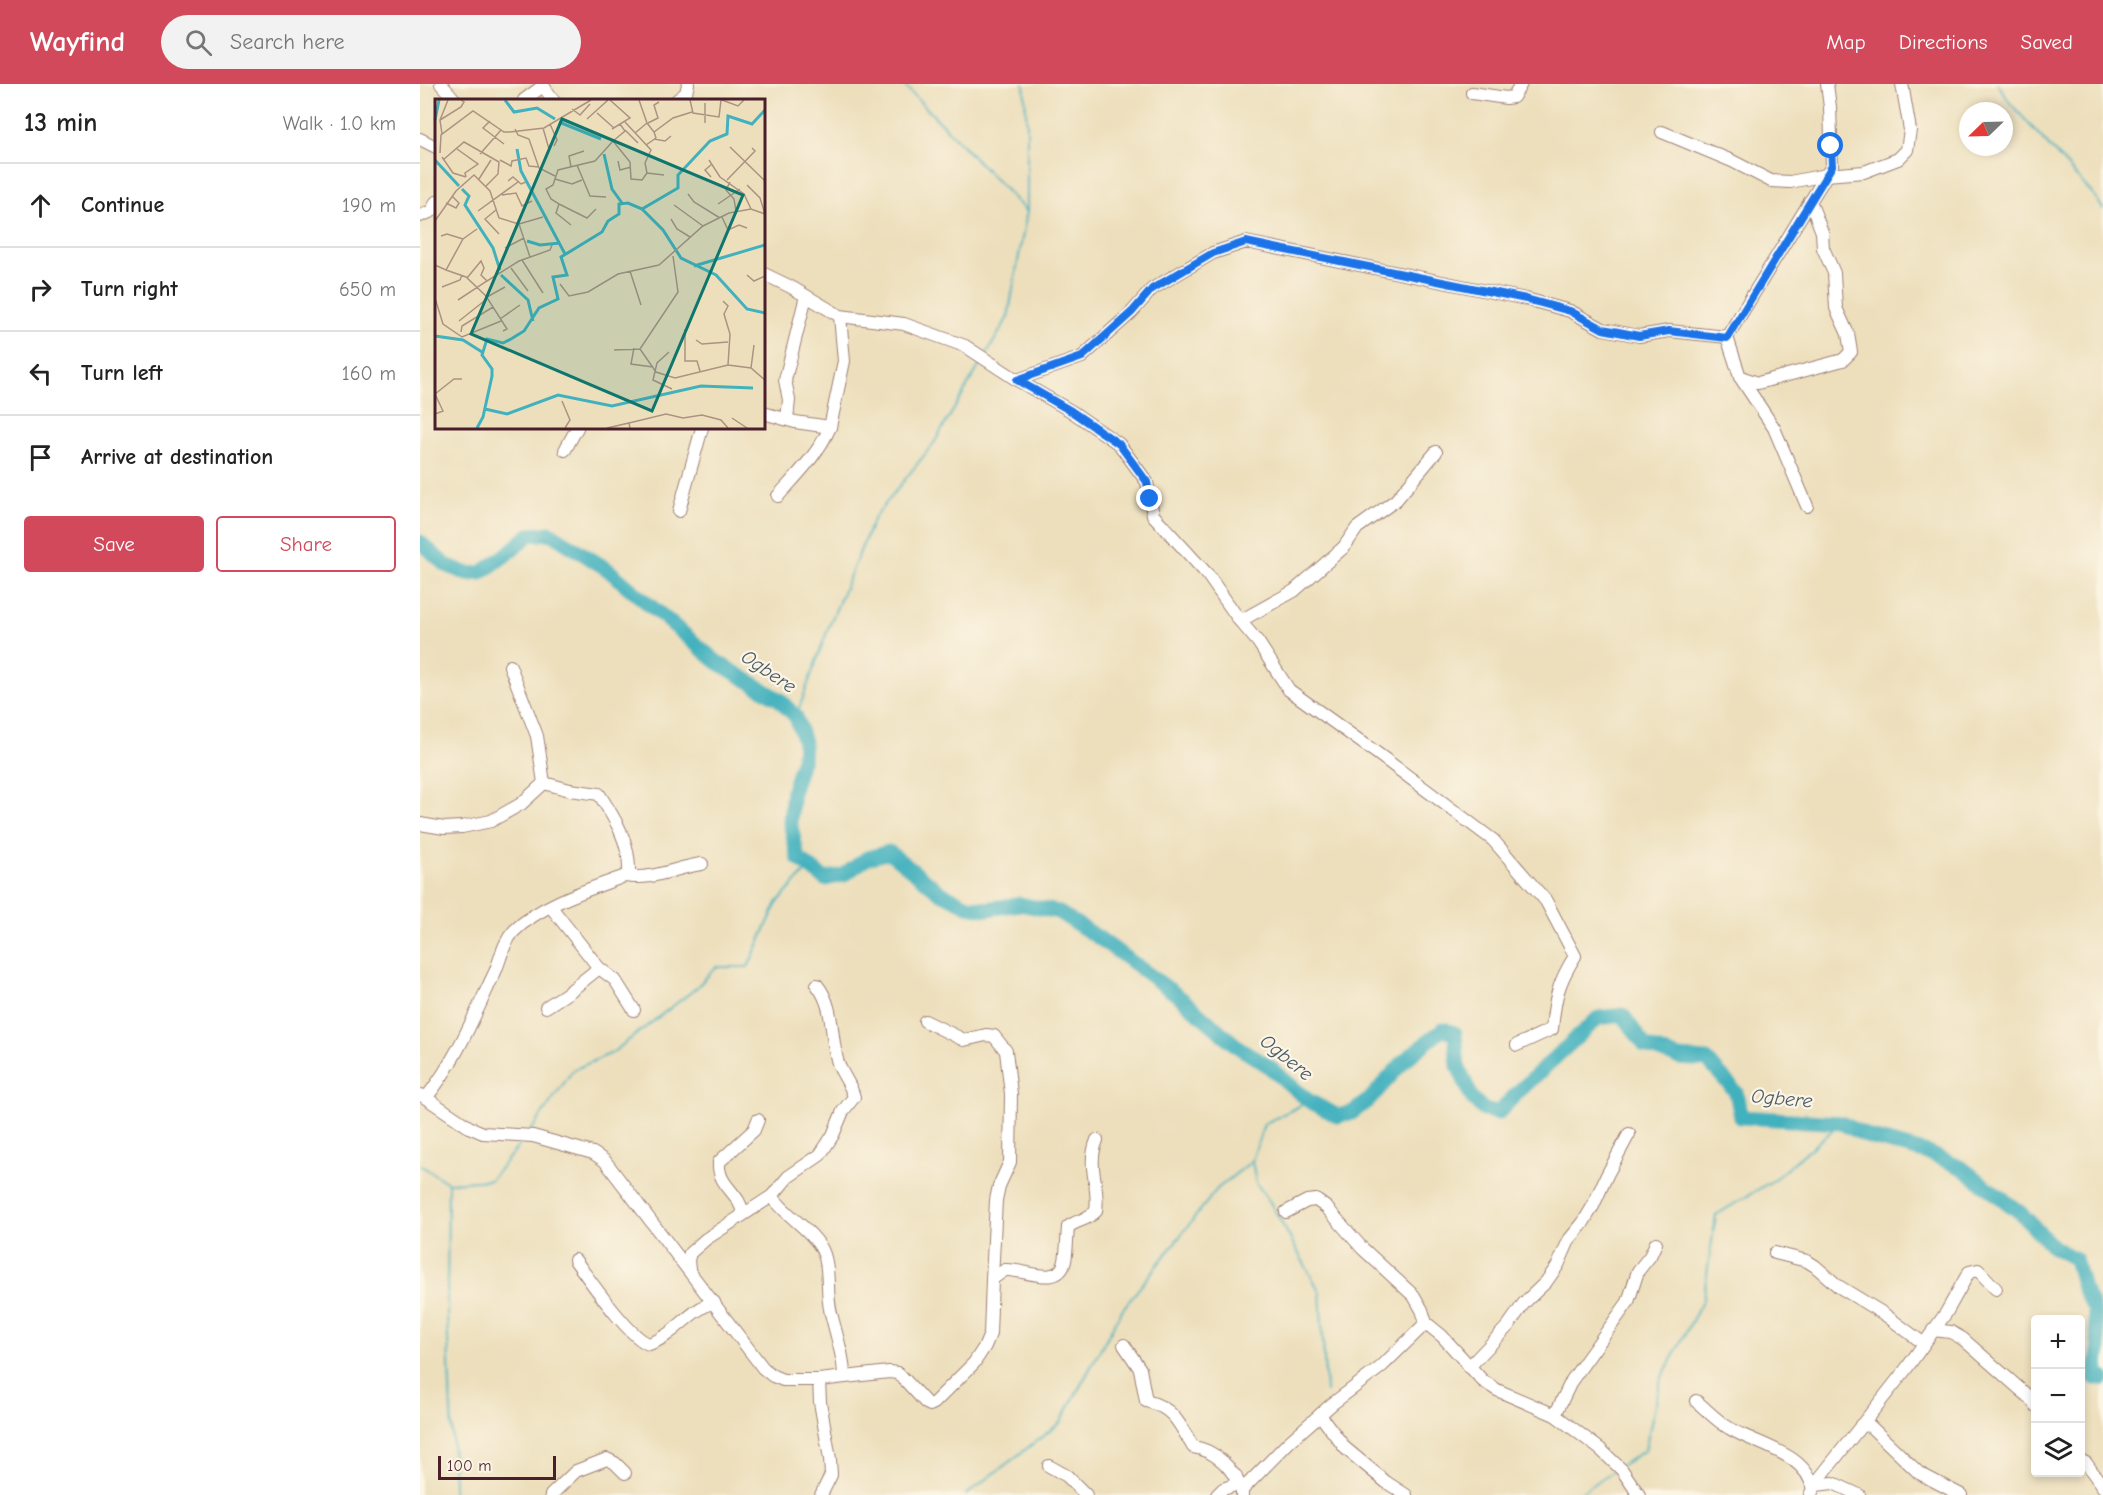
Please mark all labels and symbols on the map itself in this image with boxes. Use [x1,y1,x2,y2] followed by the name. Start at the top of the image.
[435,99,765,429] inset map
[1959,102,2013,156] north arrow
[1817,132,1843,158] route start
[1136,485,1162,511] route end
[737,645,801,698] water label: Ogbere
[1256,1029,1318,1086] water label: Ogbere
[1750,1084,1814,1113] water label: Ogbere
[438,1453,556,1480] scale bar

